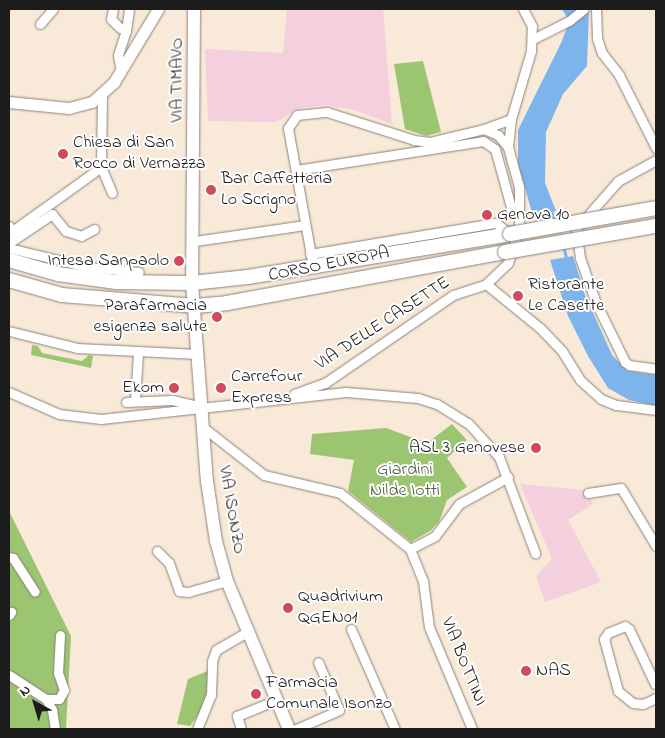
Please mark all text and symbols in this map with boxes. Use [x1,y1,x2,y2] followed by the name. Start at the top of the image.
[167,37,189,123] street label: VIA TIMAVO
[73,133,206,176] place label: Chiesa di San Rocco di Vernazza
[57,148,69,160] marker: Chiesa di San Rocco di Vernazza
[221,169,332,212] place label: Bar Caffetteria Lo Scrigno
[205,184,217,196] marker: Bar Caffetteria Lo Scrigno
[497,204,569,226] place label: Genova 10
[481,209,493,221] marker: Genova 10
[267,243,391,287] street label: CORSO EUROPA
[48,250,169,272] place label: Intesa Sanpaolo
[173,255,185,267] marker: Intesa Sanpaolo
[312,272,454,376] street label: VIA DELLE CASETTE
[528,275,604,318] place label: Ristorante Le Casette
[512,290,524,302] marker: Ristorante Le Casette
[93,296,207,338] place label: Parafarmacia esigenza salute
[211,311,223,323] marker: Parafarmacia esigenza salute
[231,367,302,409] place label: Carrefour Express
[122,377,164,399] place label: Ekom
[168,382,180,394] marker: Ekom
[215,382,227,394] marker: Carrefour Express
[409,437,525,459] place label: ASL 3 Genovese
[529,441,543,455] marker: ASL 3 Genovese
[370,460,440,502] park label: Giardini Nilde Iotti
[213,464,249,556] street label: VIA ISONZO
[298,587,383,630] place label: Quadrivium QGEN01
[282,602,294,614] marker: Quadrivium QGEN01
[435,615,491,709] street label: VIA BOTTINI
[536,660,571,682] place label: NAS
[520,665,532,677] marker: NAS
[266,673,392,716] place label: Farmacia Comunale Isonzo
[10,678,60,728] north arrow
[15,680,36,702] text: N
[250,688,262,700] marker: Farmacia Comunale Isonzo

